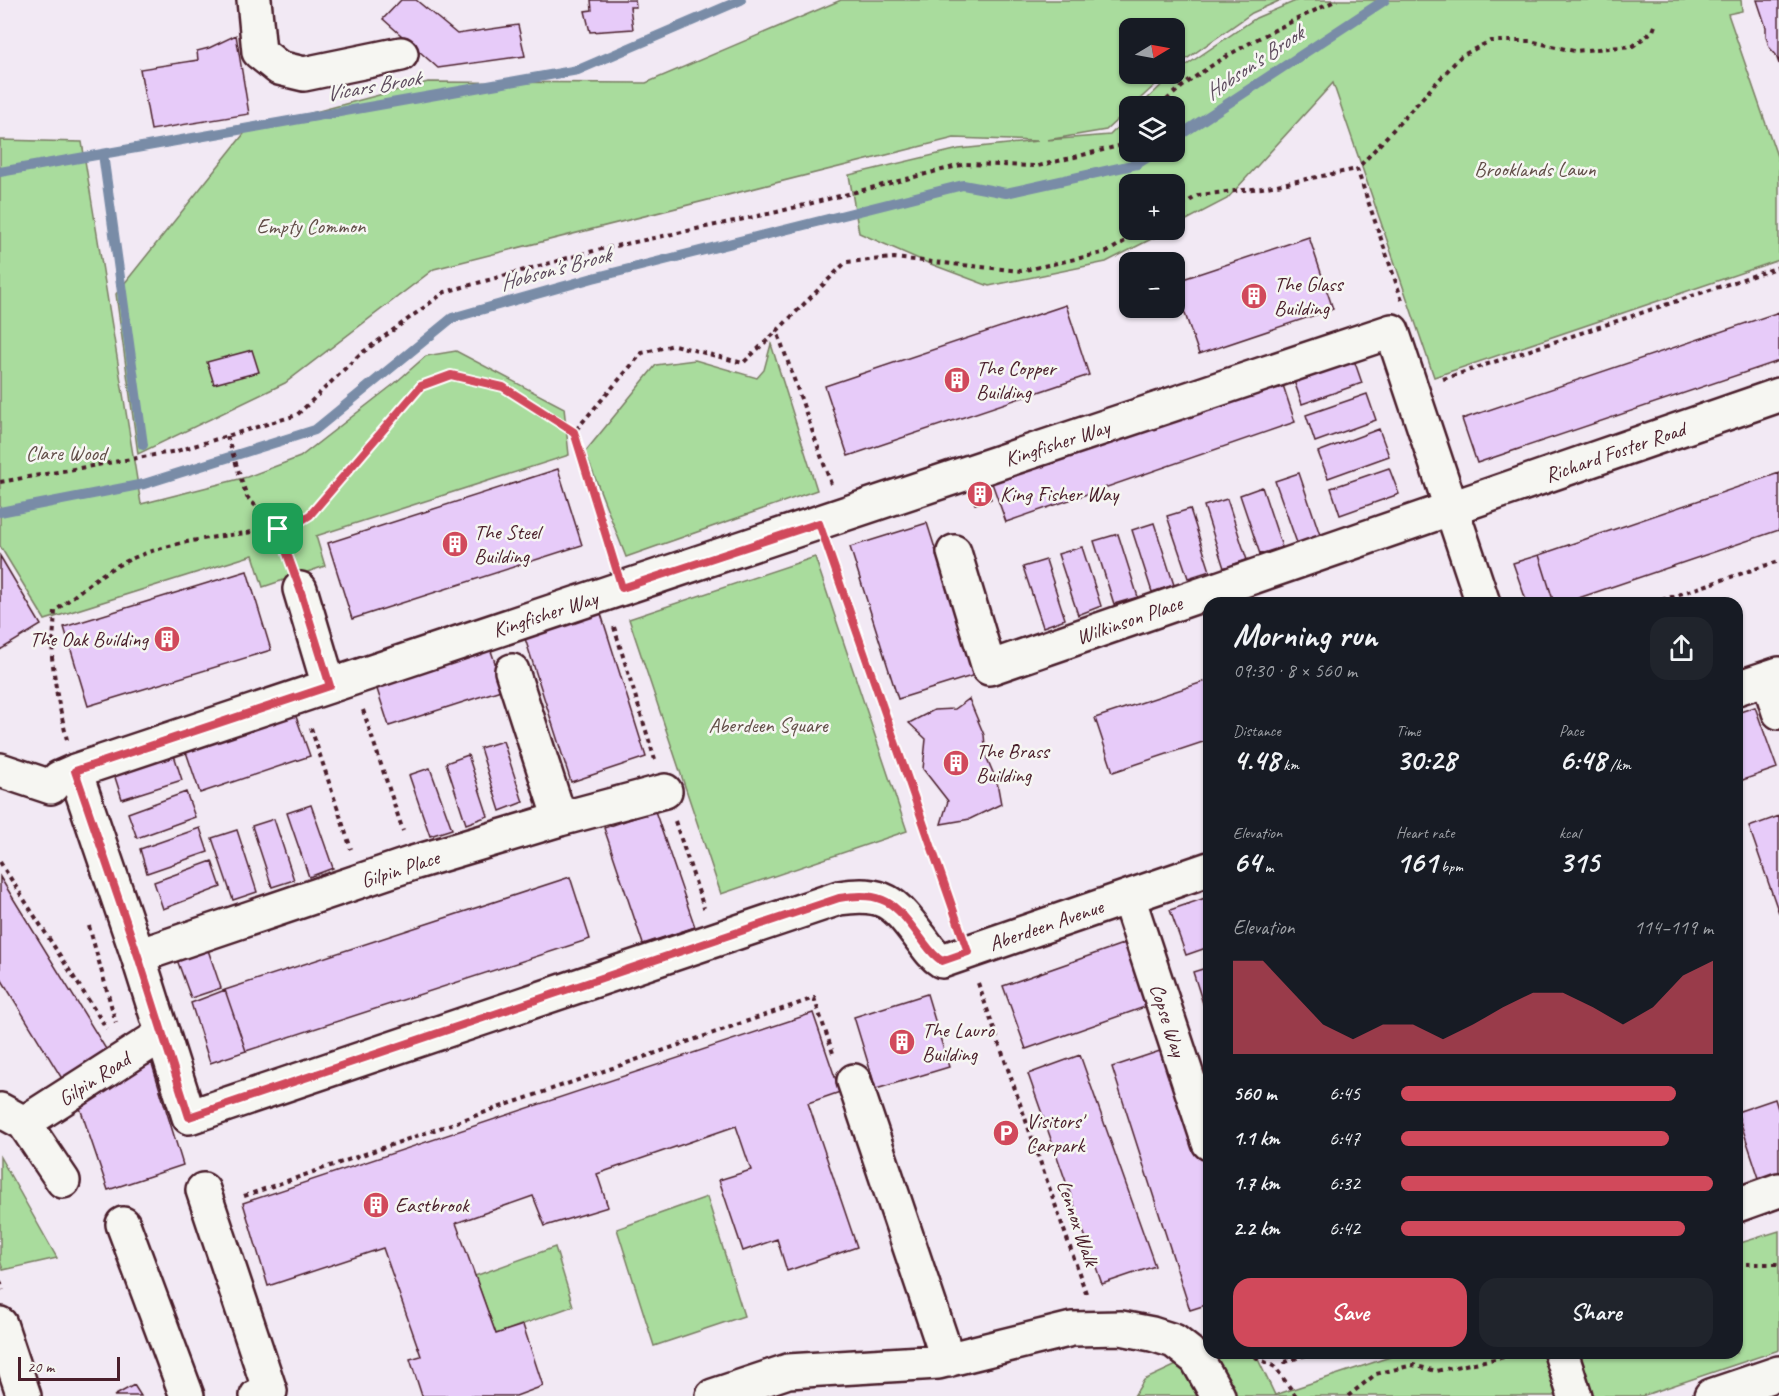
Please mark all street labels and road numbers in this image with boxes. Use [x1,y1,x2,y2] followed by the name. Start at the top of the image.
[1001,413,1114,472] street label: Kingfisher Way
[1541,415,1692,488] street label: Richard Foster Road
[489,584,602,643] street label: Kingfisher Way
[1073,589,1186,650] street label: Wilkinson Place
[358,844,444,894] street label: Gilpin Place
[986,893,1108,957] street label: Aberdeen Avenue
[1144,980,1193,1062] street label: Copse Way
[53,1044,138,1112] street label: Gilpin Road
[1051,1177,1105,1271] street label: Lennox Walk

